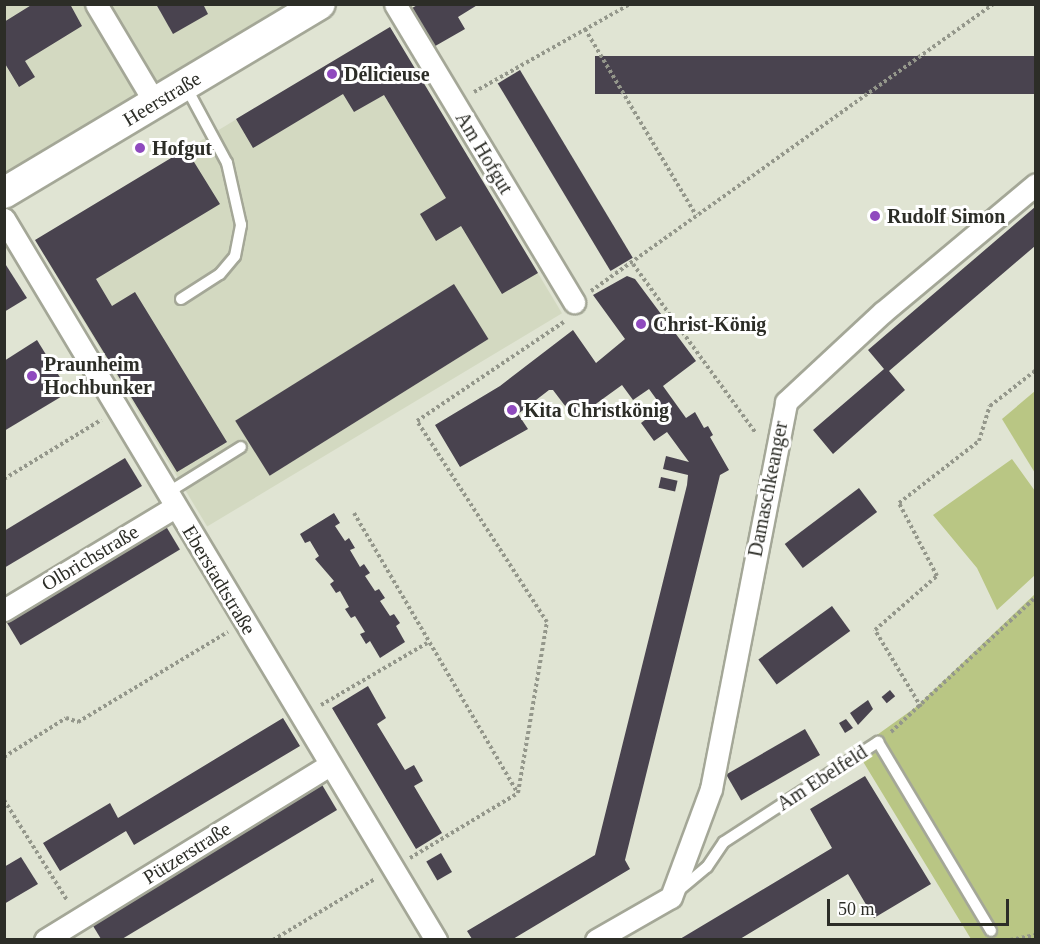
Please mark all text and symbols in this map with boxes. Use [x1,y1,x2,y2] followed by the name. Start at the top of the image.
[344,62,430,86] place label: Délicieuse
[119,66,205,132] street label: Heerstraße
[325,67,339,81] marker: Délicieuse
[450,108,518,198] street label: Am Hofgut
[152,136,212,160] place label: Hofgut
[133,141,147,155] marker: Hofgut
[887,204,1005,228] place label: Rudolf Simon
[868,209,882,223] marker: Rudolf Simon
[653,312,766,336] place label: Christ-König
[634,317,648,331] marker: Christ-König
[44,352,152,399] place label: Praunheim Hochbunker
[25,369,39,383] marker: Praunheim Hochbunker
[524,398,669,422] place label: Kita Christkönig
[505,403,519,417] marker: Kita Christkönig
[743,419,793,559] street label: Damaschkeanger
[37,520,143,596] street label: Olbrichstraße
[177,521,261,639] street label: Eberstadtstraße
[772,740,872,816] street label: Am Ebelfeld
[139,817,235,889] street label: Pützerstraße
[830,887,1012,925] scale bar
[838,899,875,919] text: 50 m

